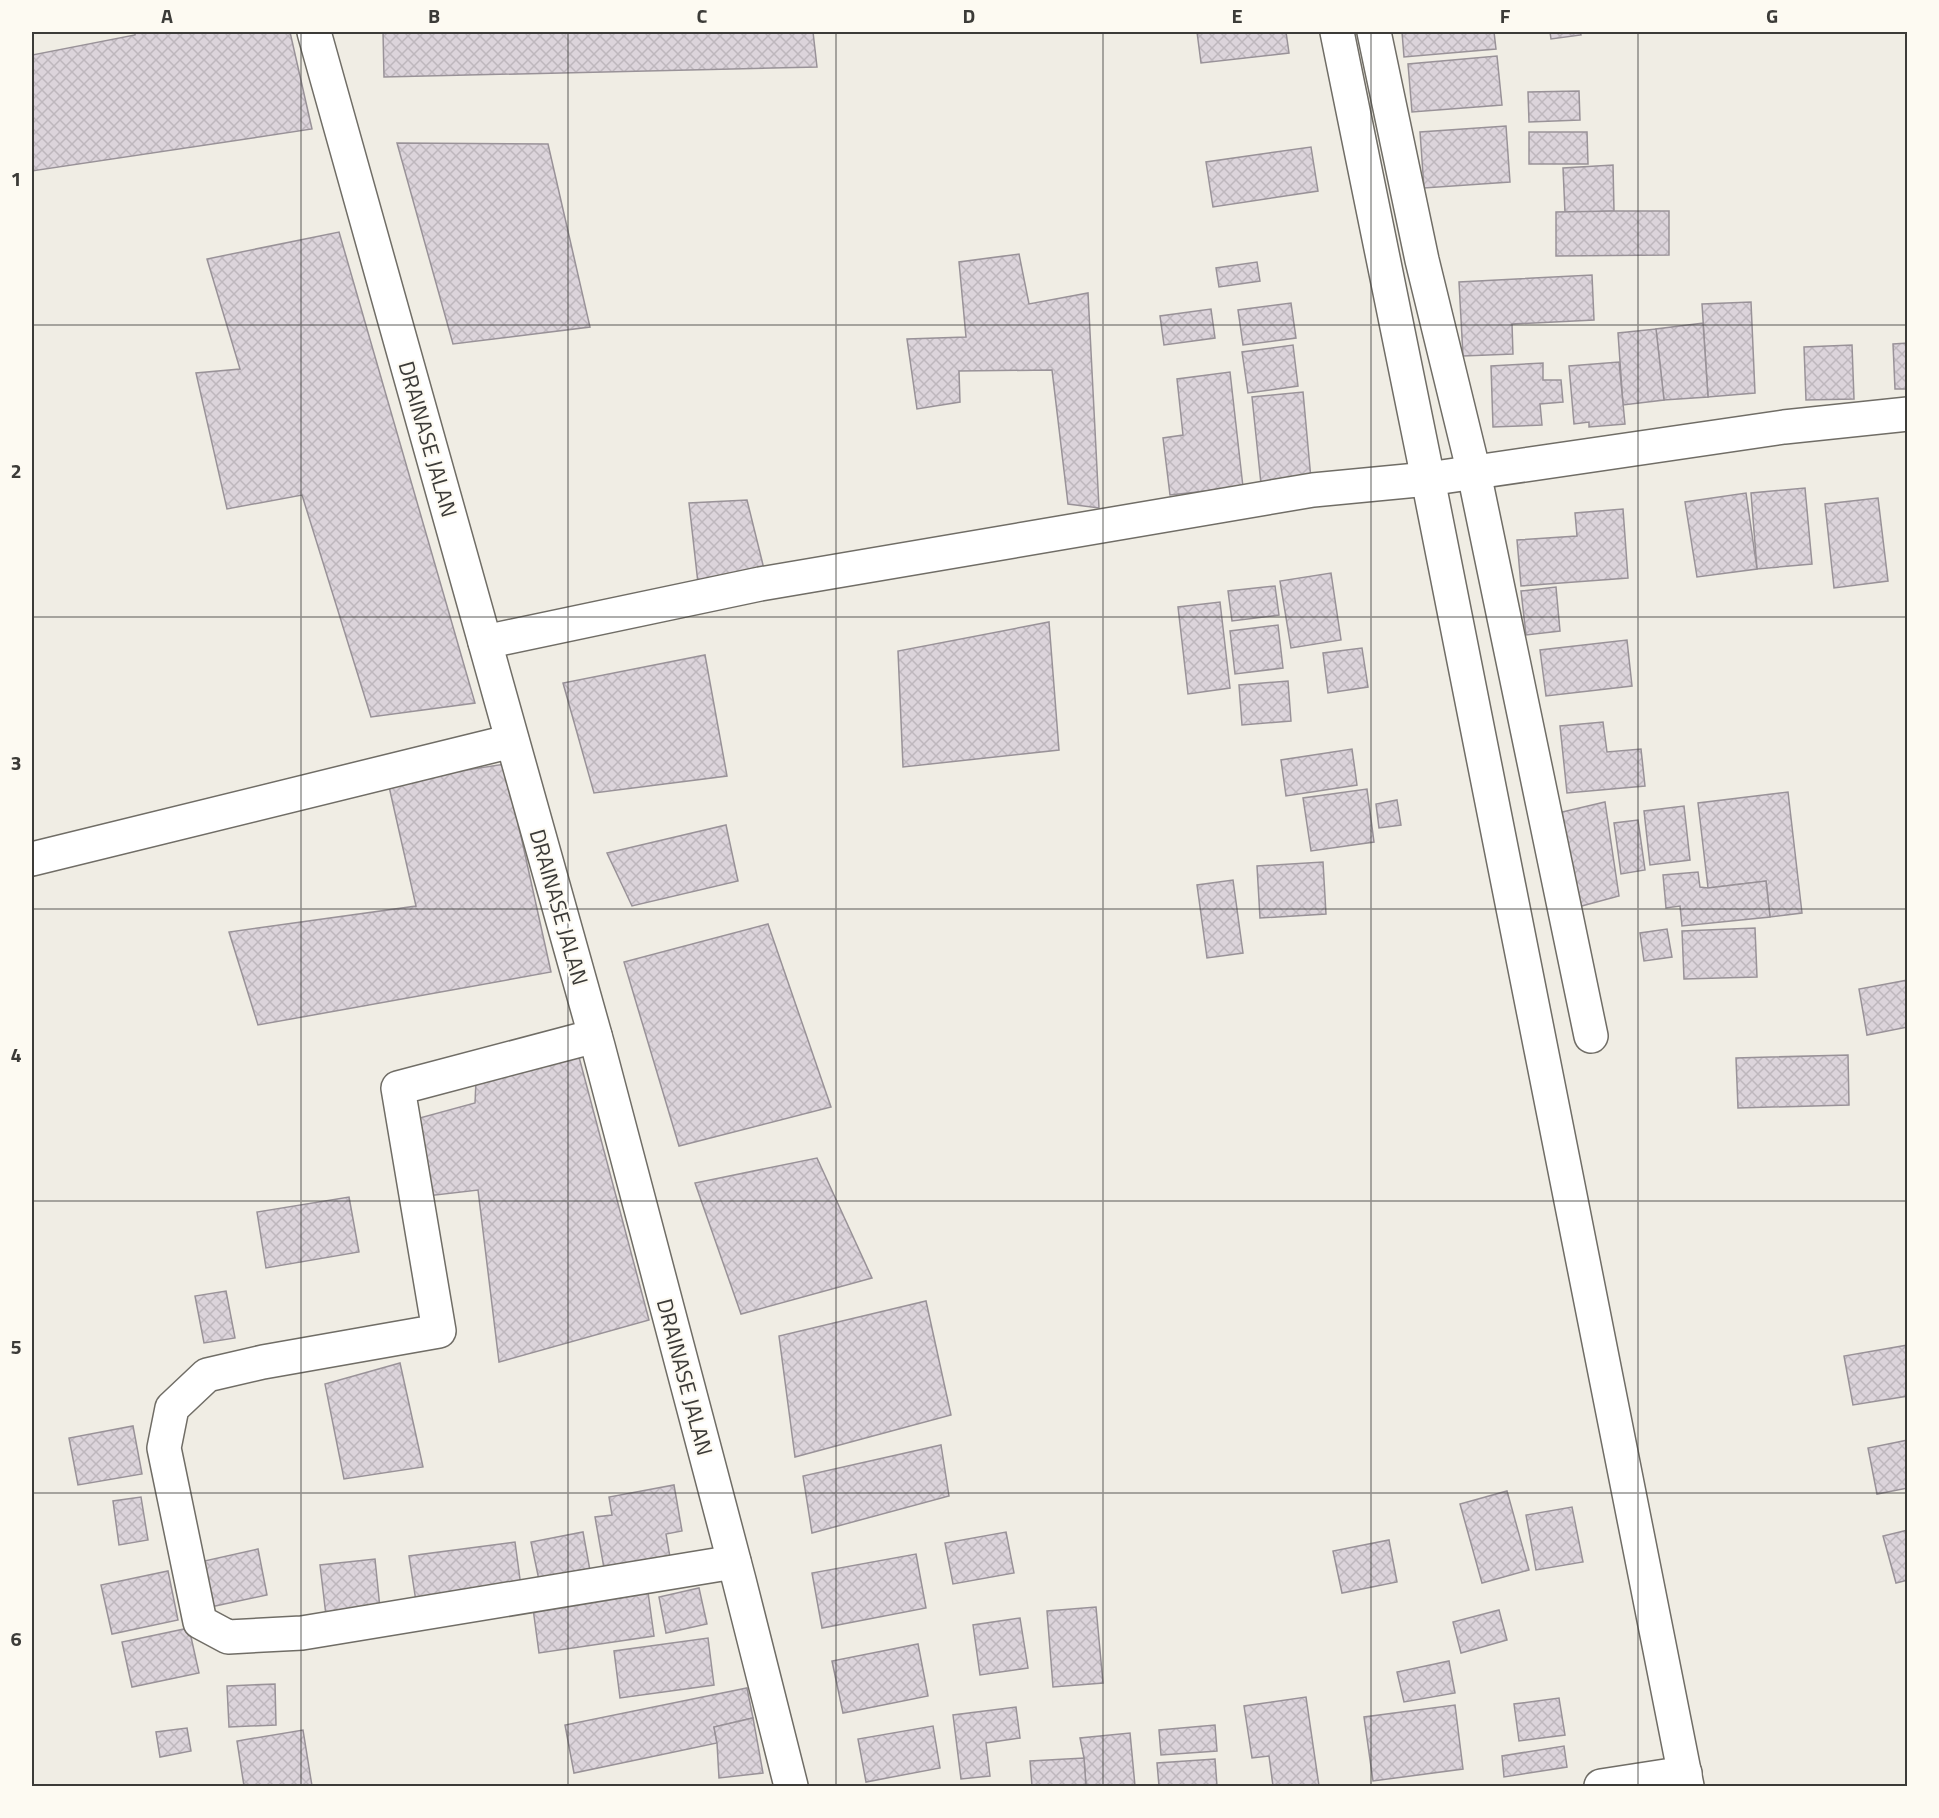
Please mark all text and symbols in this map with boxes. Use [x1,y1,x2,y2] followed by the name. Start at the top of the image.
[161,0,173,31] text: A
[428,0,440,31] text: B
[697,0,708,31] text: C
[963,0,975,31] text: D
[1231,0,1243,31] text: E
[1500,0,1511,31] text: F
[1766,0,1778,31] text: G
[10,163,22,194] text: 1
[389,357,467,521] street label: DRAINASE JALAN
[10,455,22,486] text: 2
[10,747,22,778] text: 3
[520,825,598,989] street label: DRAINASE JALAN
[10,1039,22,1070] text: 4
[648,1295,722,1459] street label: DRAINASE JALAN
[10,1331,22,1362] text: 5
[10,1623,22,1654] text: 6

